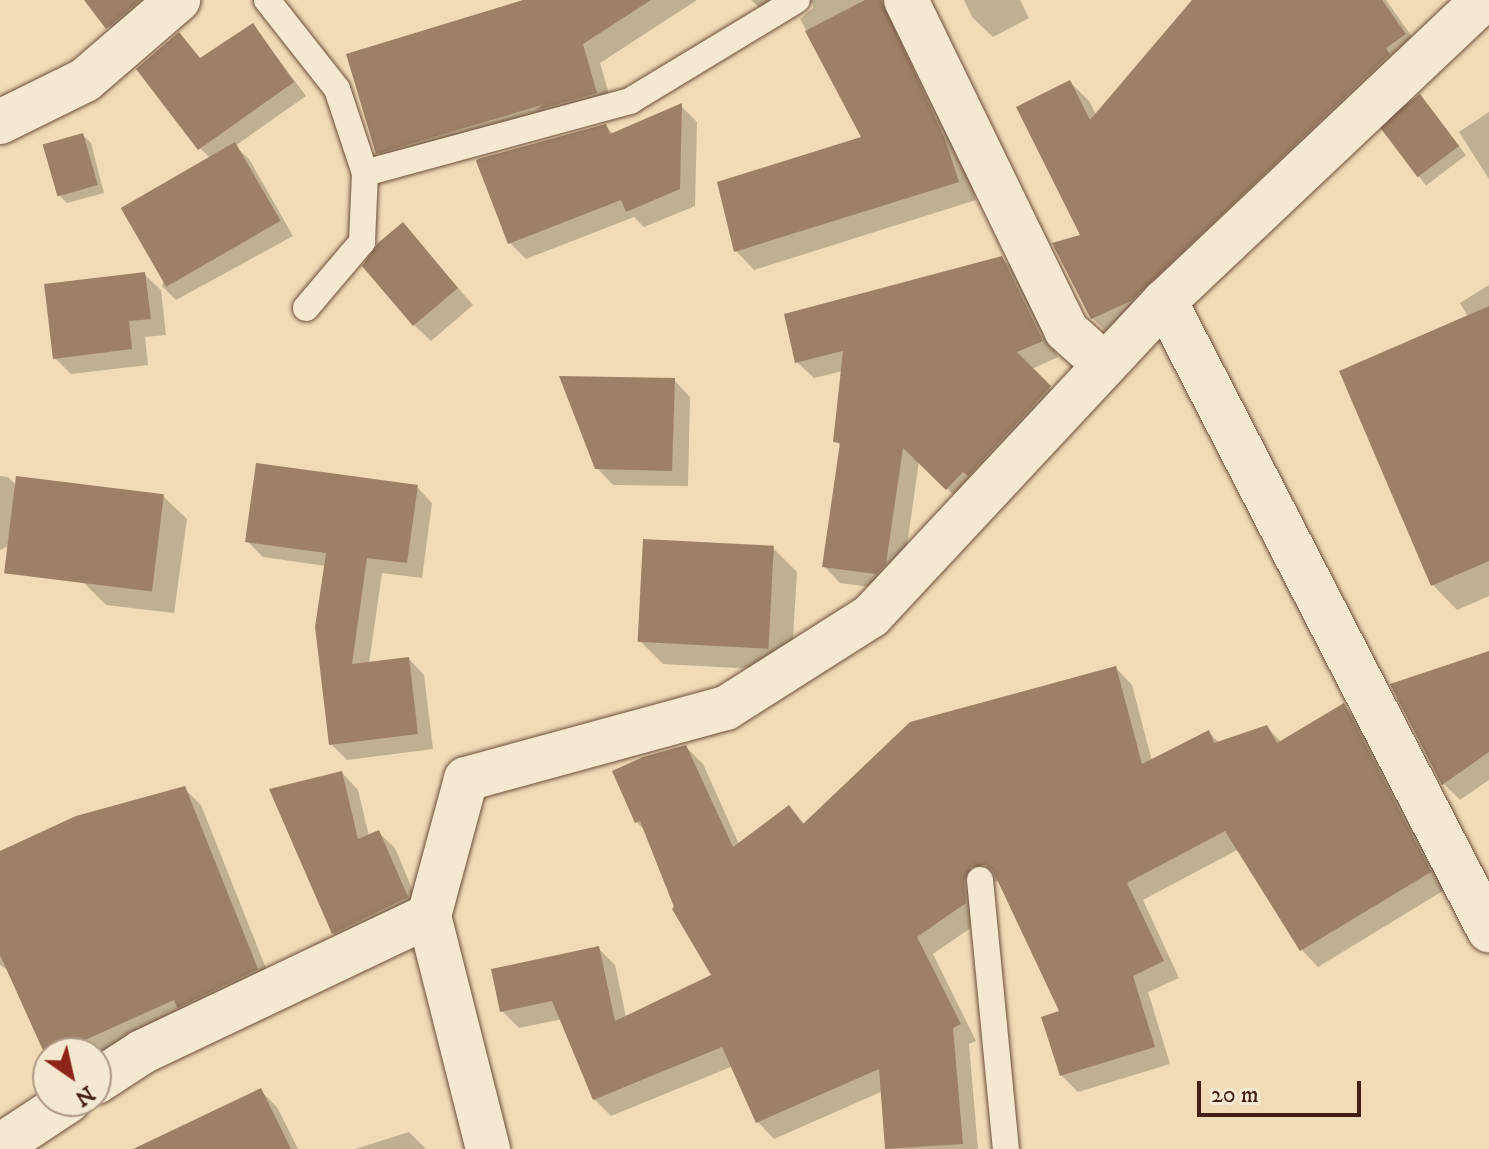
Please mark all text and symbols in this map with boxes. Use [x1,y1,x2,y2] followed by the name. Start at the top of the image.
[32,1037,112,1117] north arrow
[1201,1065,1365,1115] scale bar
[70,1079,100,1112] text: N
[1211,1080,1259,1110] text: 20 m

